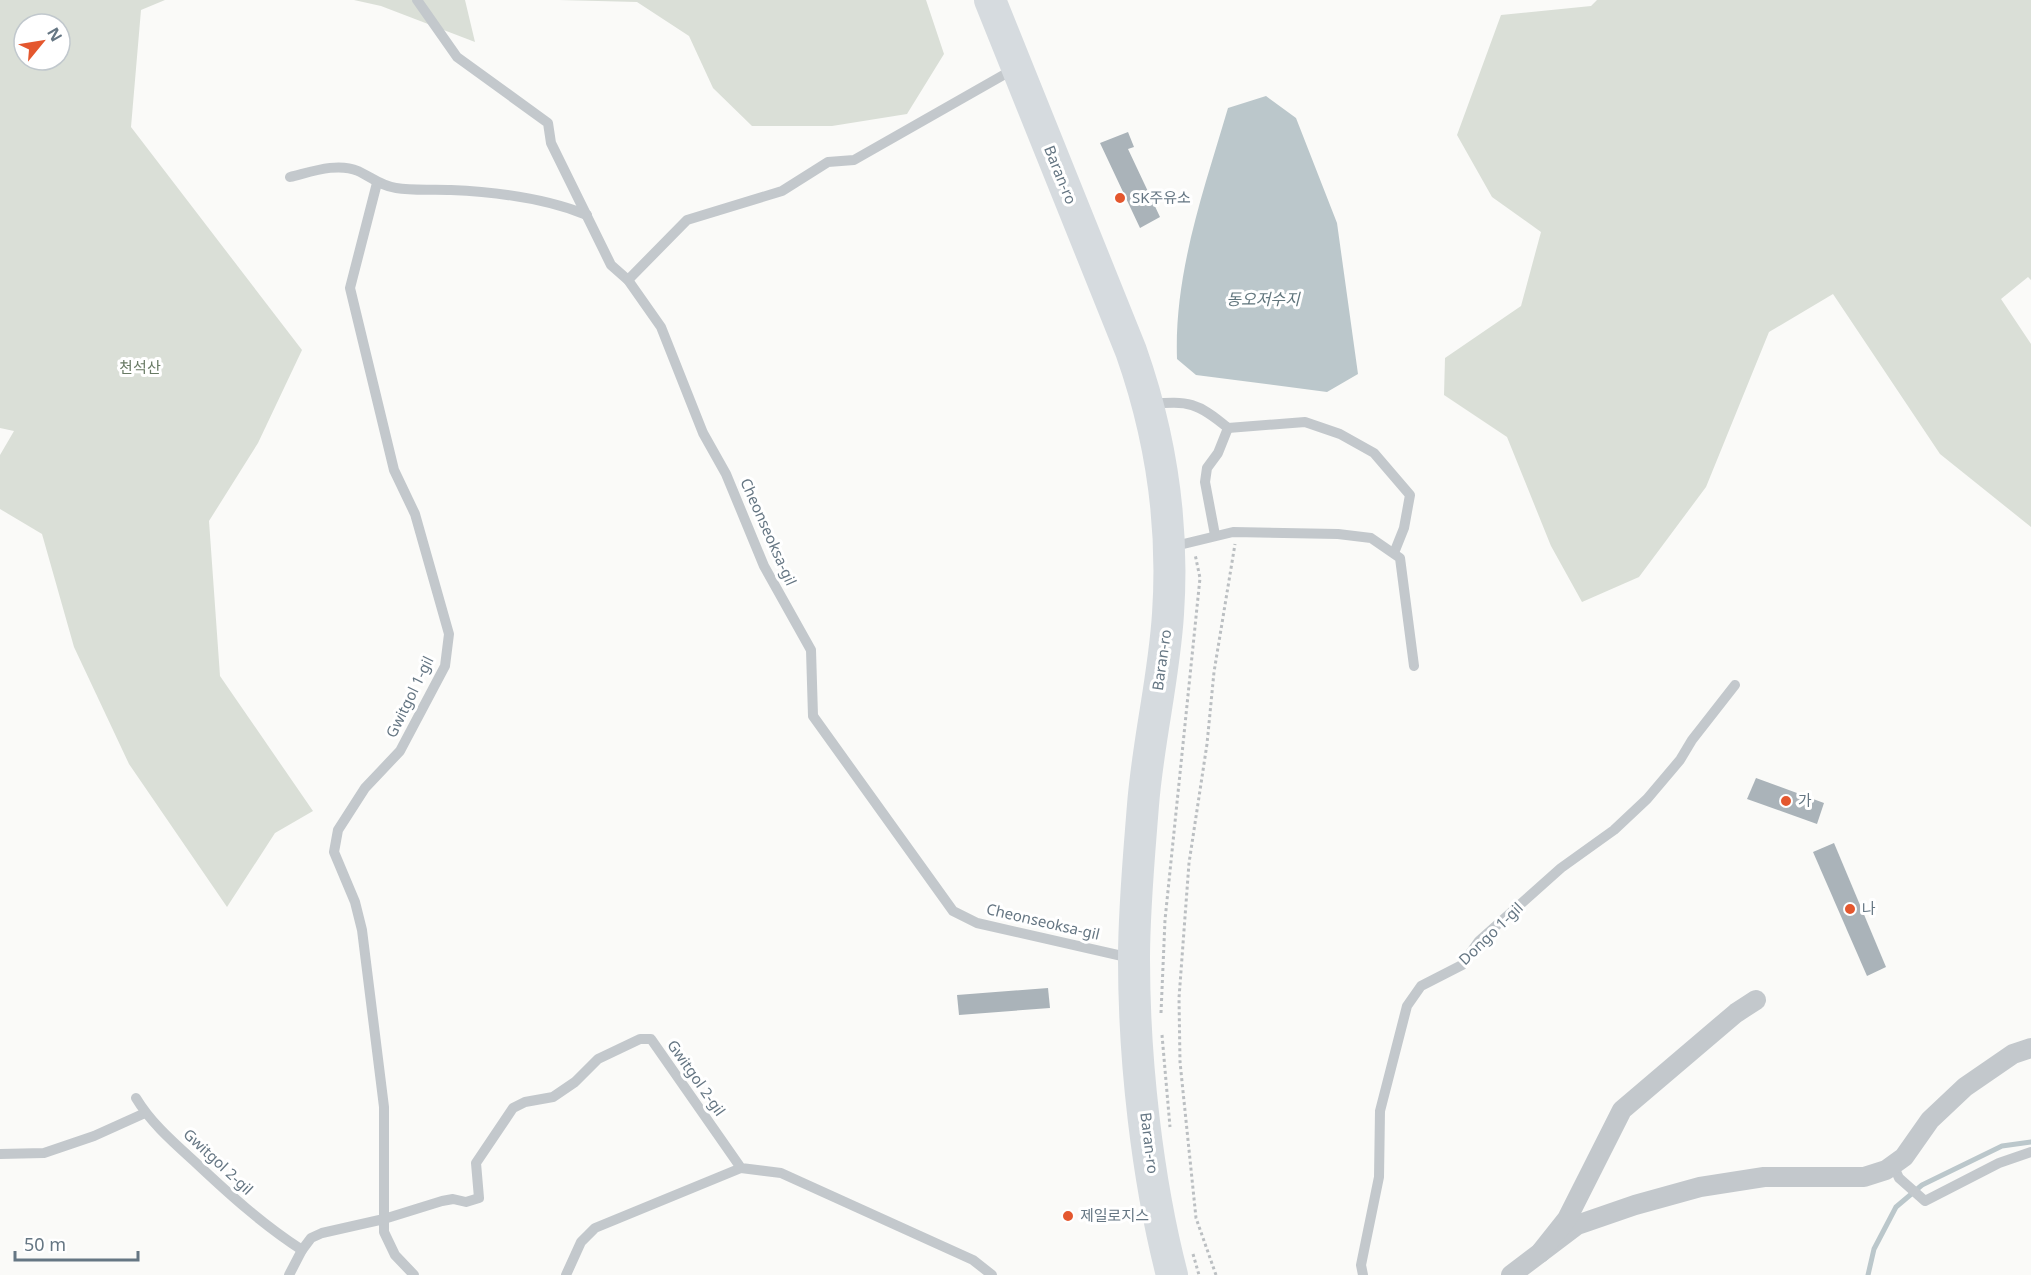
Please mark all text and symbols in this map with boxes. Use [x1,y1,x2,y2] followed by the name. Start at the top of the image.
[12,12,72,72] north arrow
[42,23,68,46] text: N
[1040,142,1082,207] street label: Baran-ro
[1132,187,1191,207] place label: SK주유소
[1113,191,1127,205] marker: SK주유소
[1226,288,1301,310] water label: 동오저수지
[119,357,161,377] park label: 천석산
[736,475,802,589] street label: Cheonseoksa-gil
[1147,628,1175,692] street label: Baran-ro
[381,652,437,741] street label: Gwitgol 1-gil
[1798,790,1812,810] place label: 가
[1779,794,1793,808] marker: 가
[985,898,1102,944] street label: Cheonseoksa-gil
[1454,898,1527,969] street label: Dongo 1-gil
[1862,898,1876,918] place label: 나
[1843,902,1857,916] marker: 나
[663,1035,730,1119] street label: Gwitgol 2-gil
[1136,1111,1164,1175] street label: Baran-ro
[180,1124,258,1199] street label: Gwitgol 2-gil
[1080,1205,1149,1225] place label: 제일로지스
[1061,1209,1075,1223] marker: 제일로지스
[15,1224,138,1262] scale bar
[24,1232,66,1256] text: 50 m

